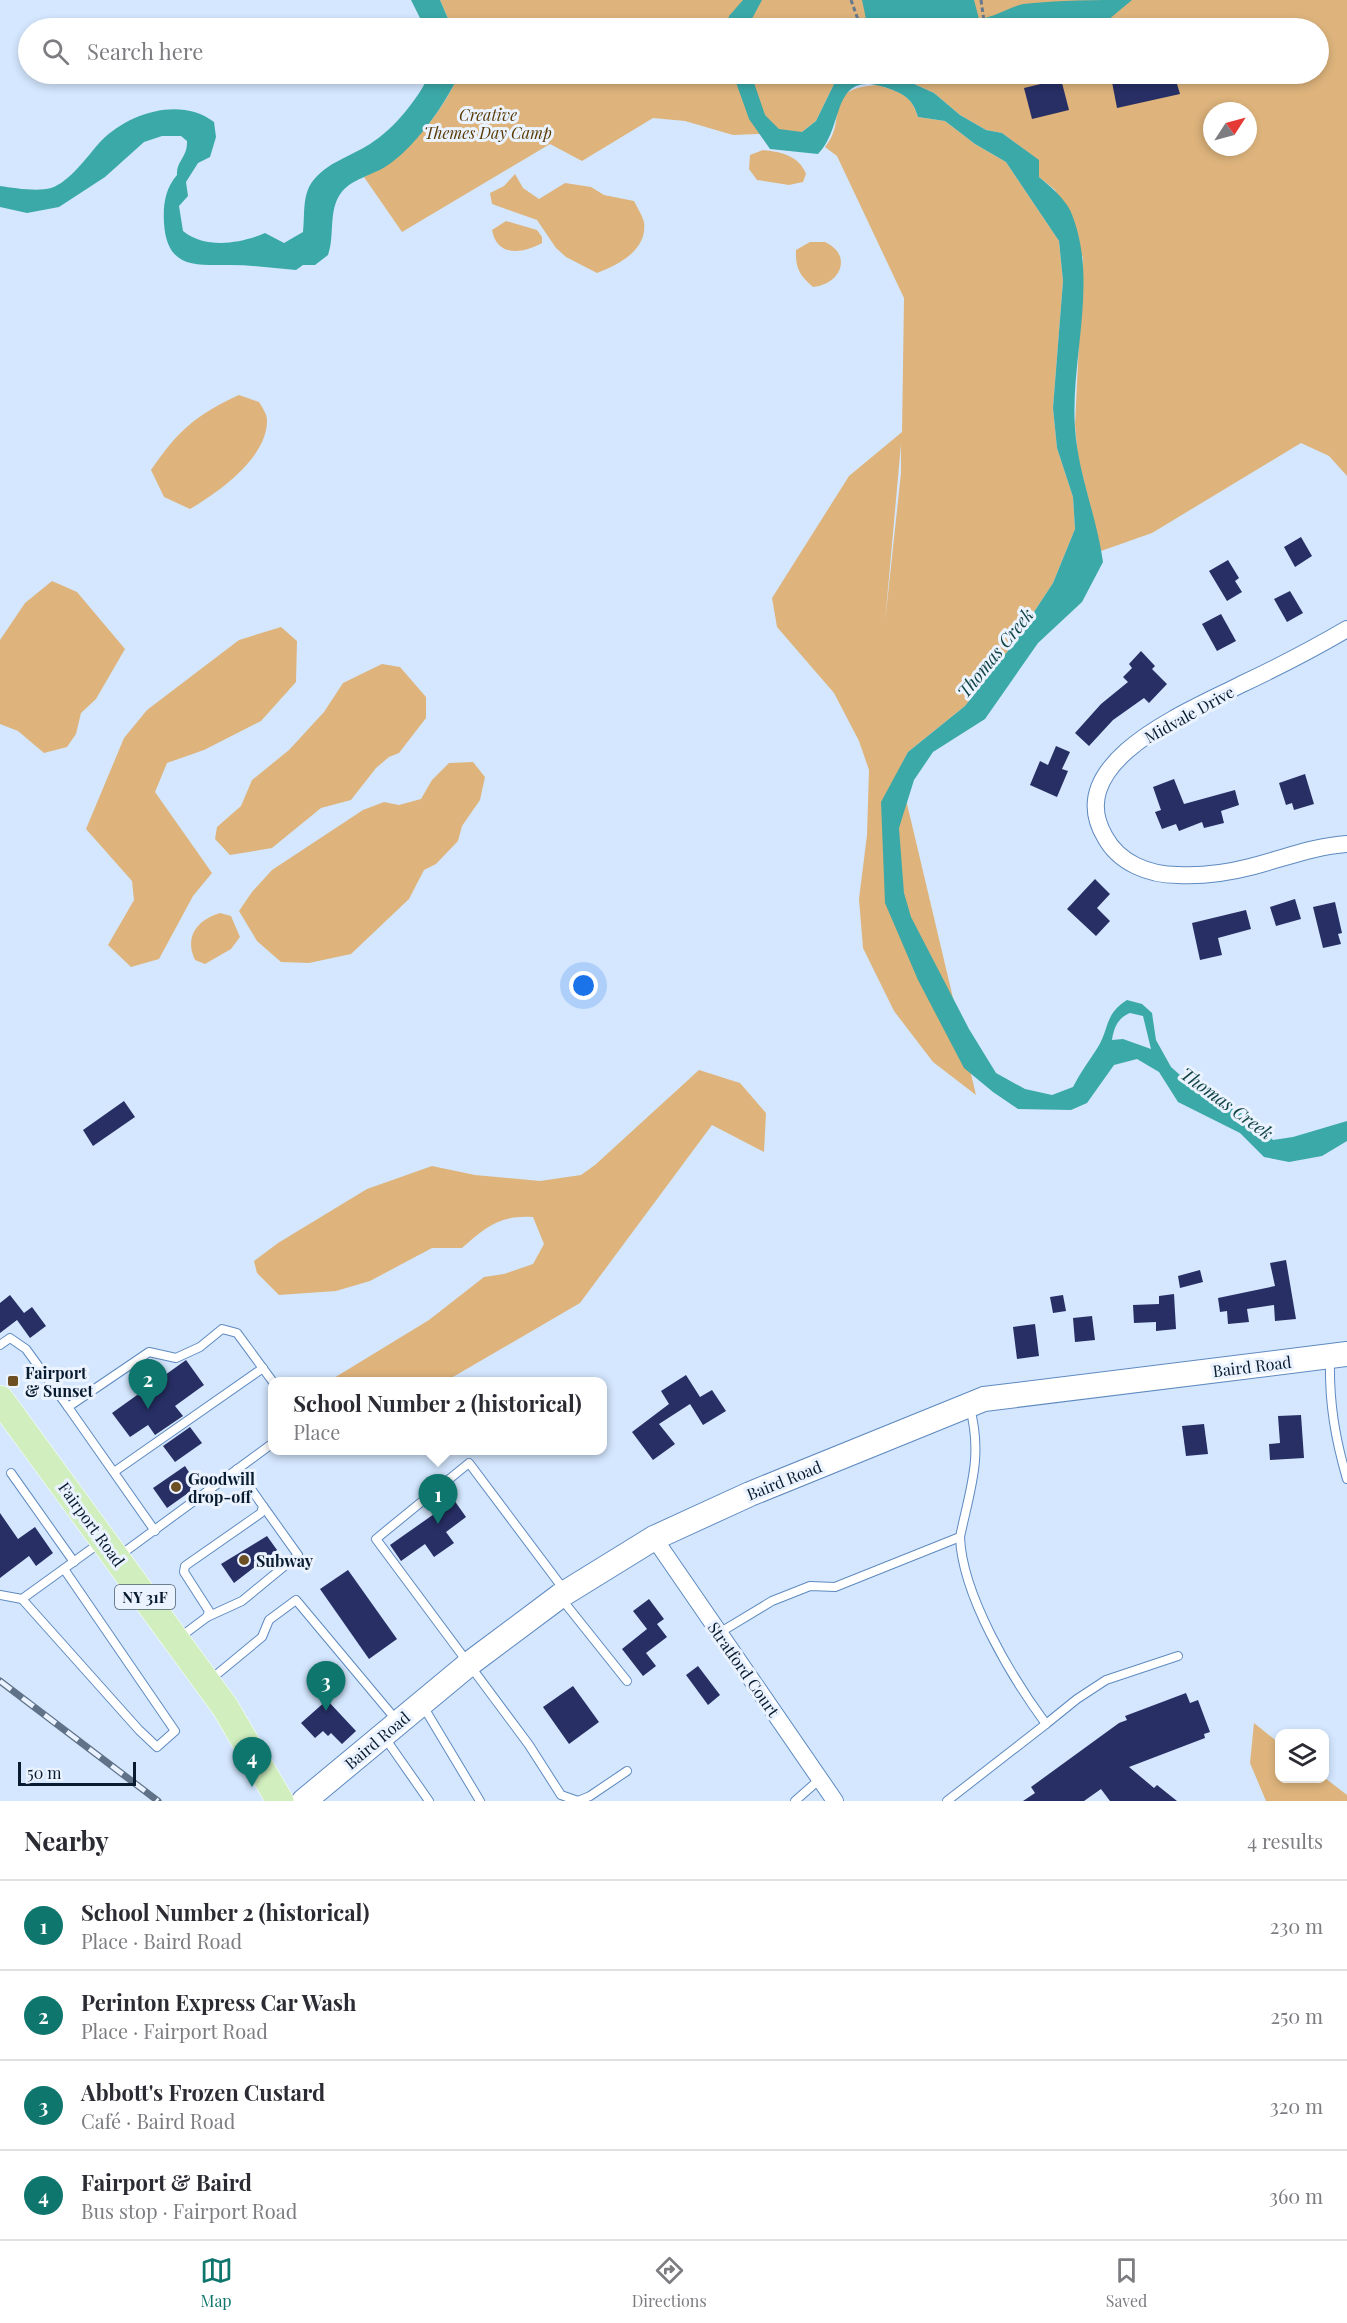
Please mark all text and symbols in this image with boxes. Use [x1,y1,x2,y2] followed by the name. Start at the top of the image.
[18,18,1329,84] search box
[39,35,72,68] icon: search
[87,36,203,66] text: Search here
[1203,102,1257,156] north arrow
[424,104,552,143] park label: Creative Themes Day Camp
[951,603,1039,703] water label: Thomas Creek
[1140,681,1238,747] street label: Midvale Drive
[569,971,598,1000] your location
[1176,1061,1278,1145] water label: Thomas Creek
[1211,1351,1293,1381] street label: Baird Road
[128,1360,168,1409] pin: 2
[25,1362,93,1401] place label: Fairport & Sunset
[6,1374,20,1388] marker: Fairport & Sunset
[268,1377,607,1455] popup
[293,1388,582,1418] text: School Number 2 (historical)
[293,1418,340,1445] text: Place
[743,1455,825,1505] street label: Baird Road
[188,1468,255,1507] place label: Goodwill drop-off
[418,1474,458,1524] pin: 1
[54,1478,130,1570] street label: Fairport Road
[169,1480,183,1494] marker: Goodwill drop-off
[256,1550,314,1571] place label: Subway
[237,1553,251,1567] marker: Subway
[115,1585,175,1609] road number: NY 31F
[704,1618,785,1721] street label: Stratford Court
[306,1662,346,1711] pin: 3
[340,1707,414,1773] street label: Baird Road
[1275,1729,1329,1783] map controls
[1275,1729,1329,1783] button: layers
[232,1738,272,1787] pin: 4
[18,1759,136,1786] scale bar
[27,1762,61,1783] text: 50 m
[24,1823,109,1858] text: Nearby
[1247,1827,1323,1854] text: 4 results
[81,1897,369,1927] text: School Number 2 (historical)
[40,1912,47,1939] text: 1
[1270,1912,1323,1939] text: 230 m
[81,1927,242,1954] text: Place · Baird Road
[81,1987,356,2017] text: Perinton Express Car Wash
[38,2002,49,2029] text: 2
[1270,2002,1323,2029] text: 250 m
[81,2017,268,2044] text: Place · Fairport Road
[81,2077,325,2107] text: Abbott's Frozen Custard
[39,2092,48,2119] text: 3
[1270,2092,1323,2119] text: 320 m
[81,2107,235,2134] text: Café · Baird Road
[81,2167,252,2197] text: Fairport & Baird
[38,2182,49,2209] text: 4
[1269,2182,1323,2209] text: 360 m
[81,2197,297,2224] text: Bus stop · Fairport Road
[200,2254,233,2311] tab: Map
[632,2254,707,2311] tab: Directions
[1106,2254,1147,2311] tab: Saved

